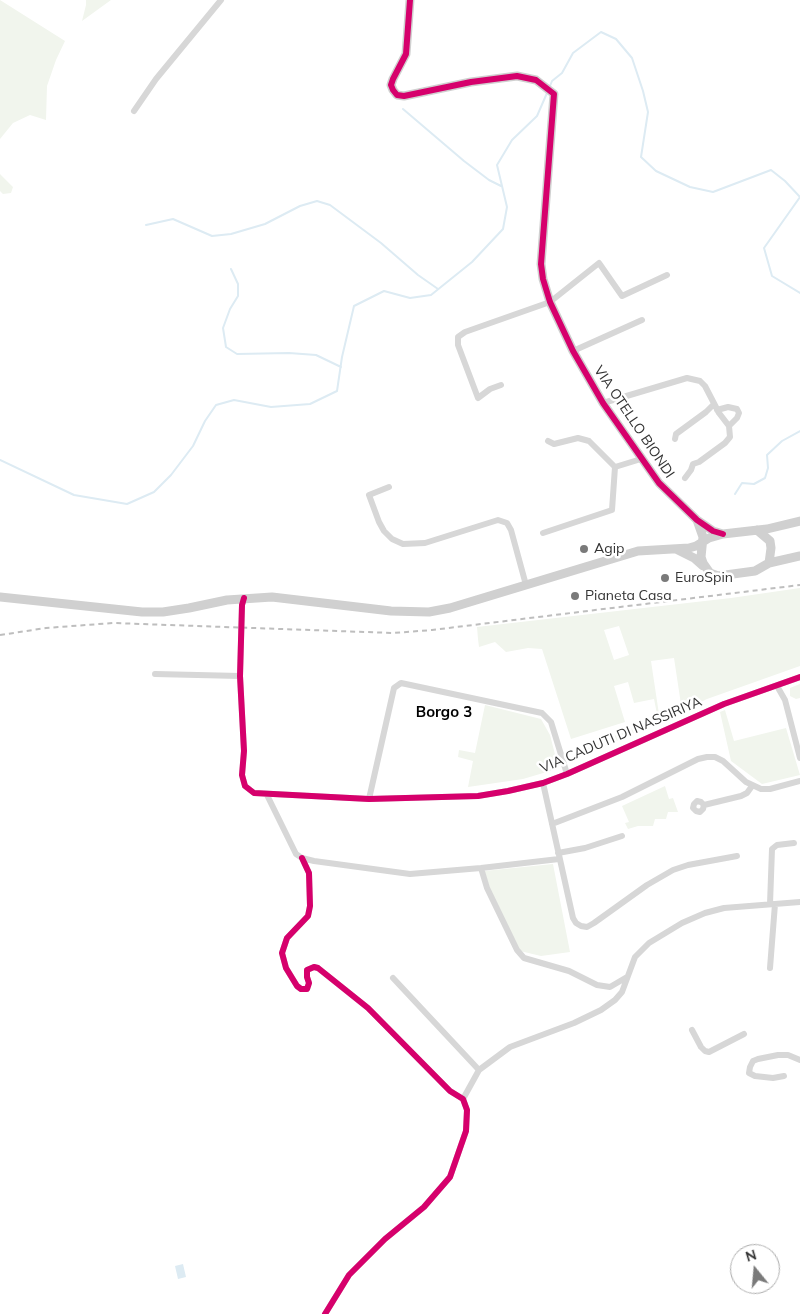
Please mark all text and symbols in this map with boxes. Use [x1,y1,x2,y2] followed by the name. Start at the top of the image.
[590,363,678,481] street label: VIA OTELLO BIONDI
[594,541,624,557] place label: Agip
[578,543,590,555] marker: Agip
[675,570,733,586] place label: EuroSpin
[659,572,671,584] marker: EuroSpin
[585,588,672,604] place label: Pianeta Casa
[569,590,581,602] marker: Pianeta Casa
[538,693,704,777] street label: VIA CADUTI DI NASSIRIYA
[416,703,472,721] district label: Borgo 3
[730,1244,780,1294] north arrow
[743,1245,759,1266] text: N

